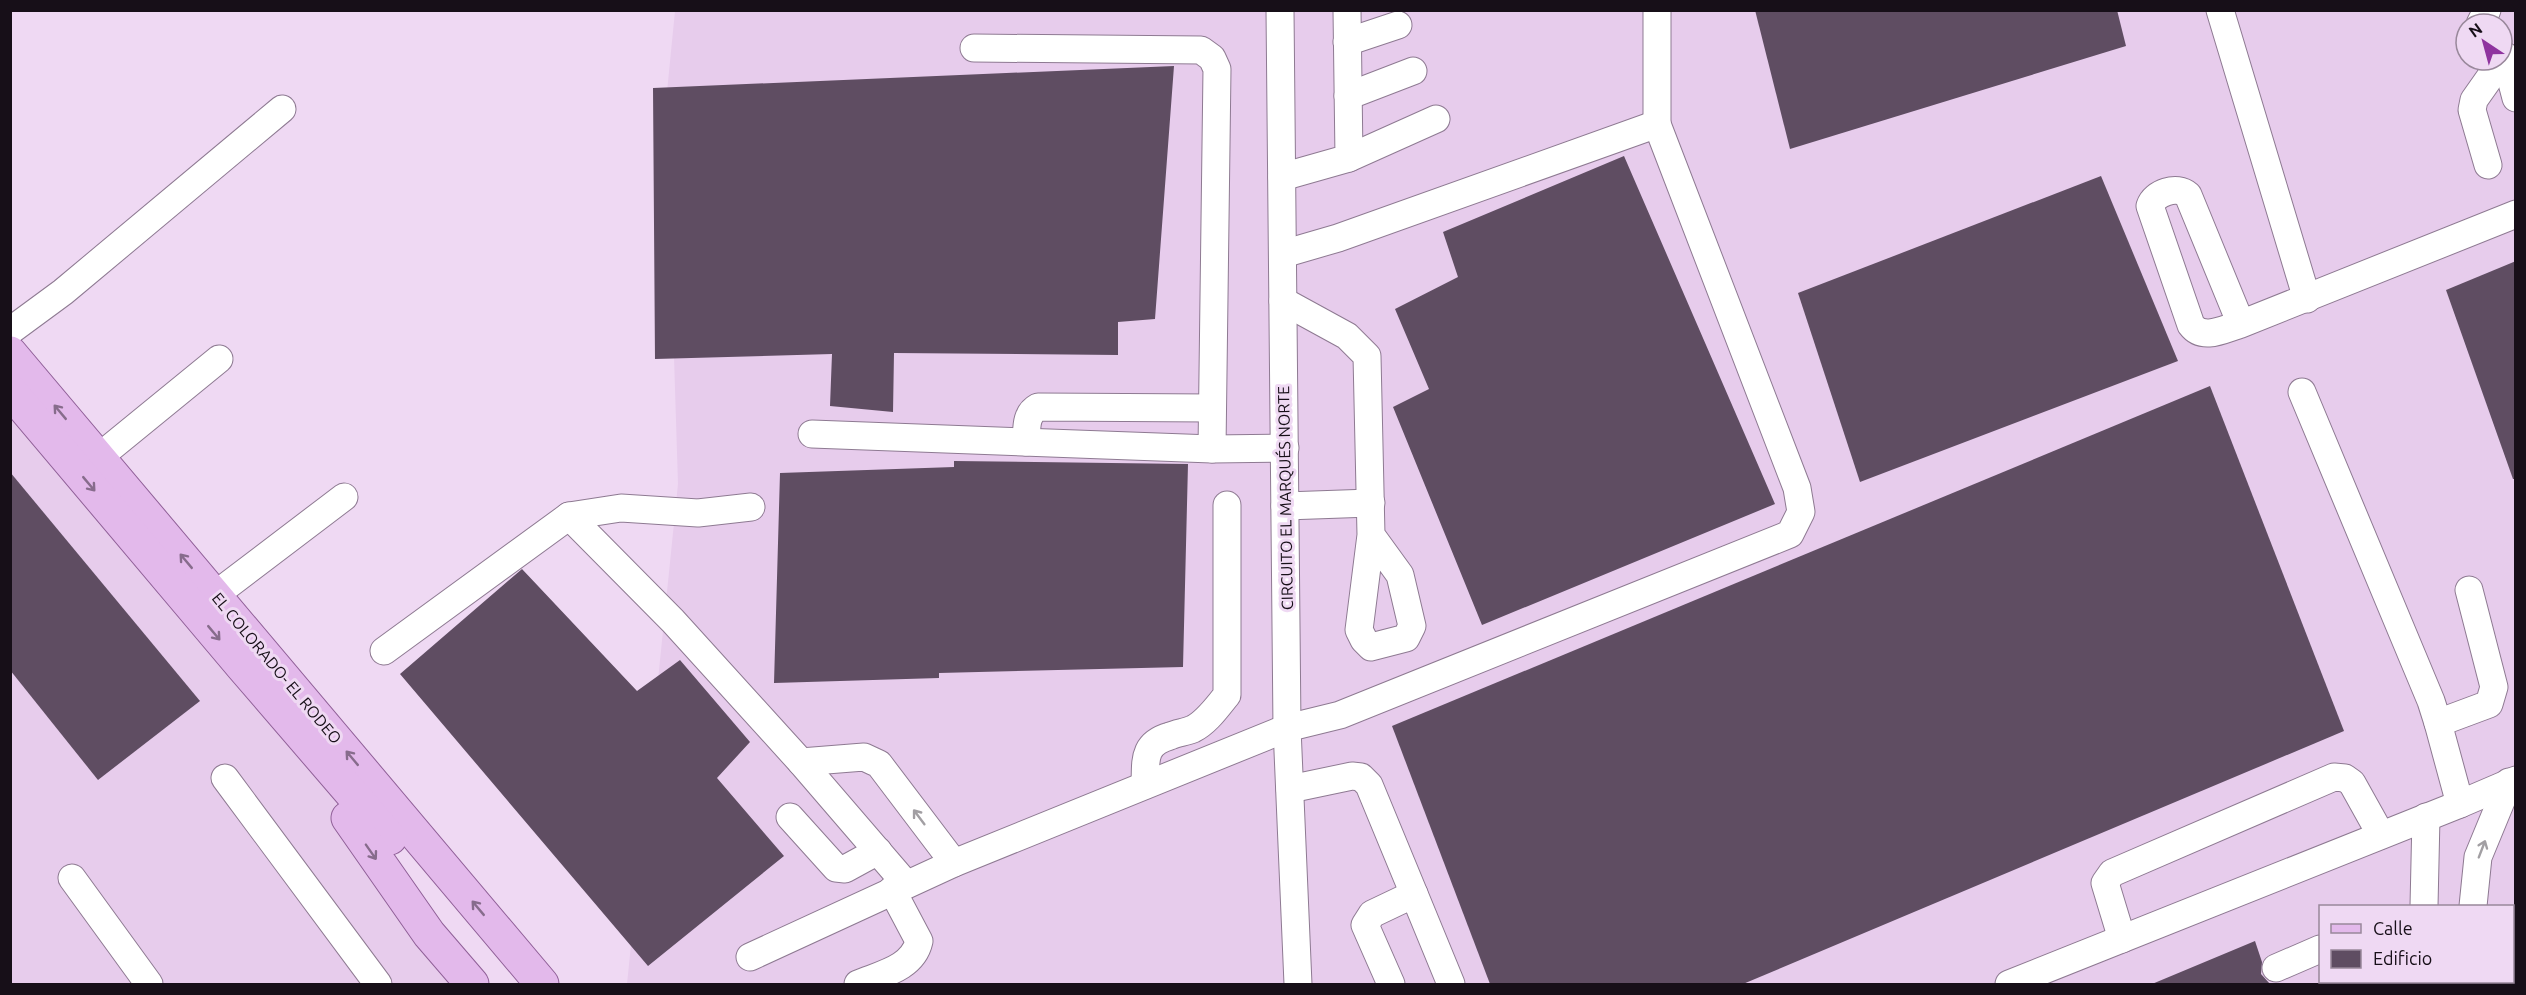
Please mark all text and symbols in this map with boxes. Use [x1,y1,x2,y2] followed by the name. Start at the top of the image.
[2454,12,2514,72] north arrow
[2465,19,2485,41] text: N
[1272,386,1296,610] street label: CIRCUITO EL MARQUÉS NORTE
[54,404,67,420] one-way arrow
[82,476,95,492] one-way arrow
[179,554,193,569] one-way arrow
[209,589,345,747] street label: EL COLORADO- EL RODEO
[207,625,221,640] one-way arrow
[345,751,359,766] one-way arrow
[912,809,925,825] one-way arrow
[2477,840,2488,859] one-way arrow
[365,843,377,859] one-way arrow
[471,901,485,916] one-way arrow
[2319,905,2514,983] legend
[2373,918,2413,938] text: Calle
[2373,948,2432,968] text: Edificio

